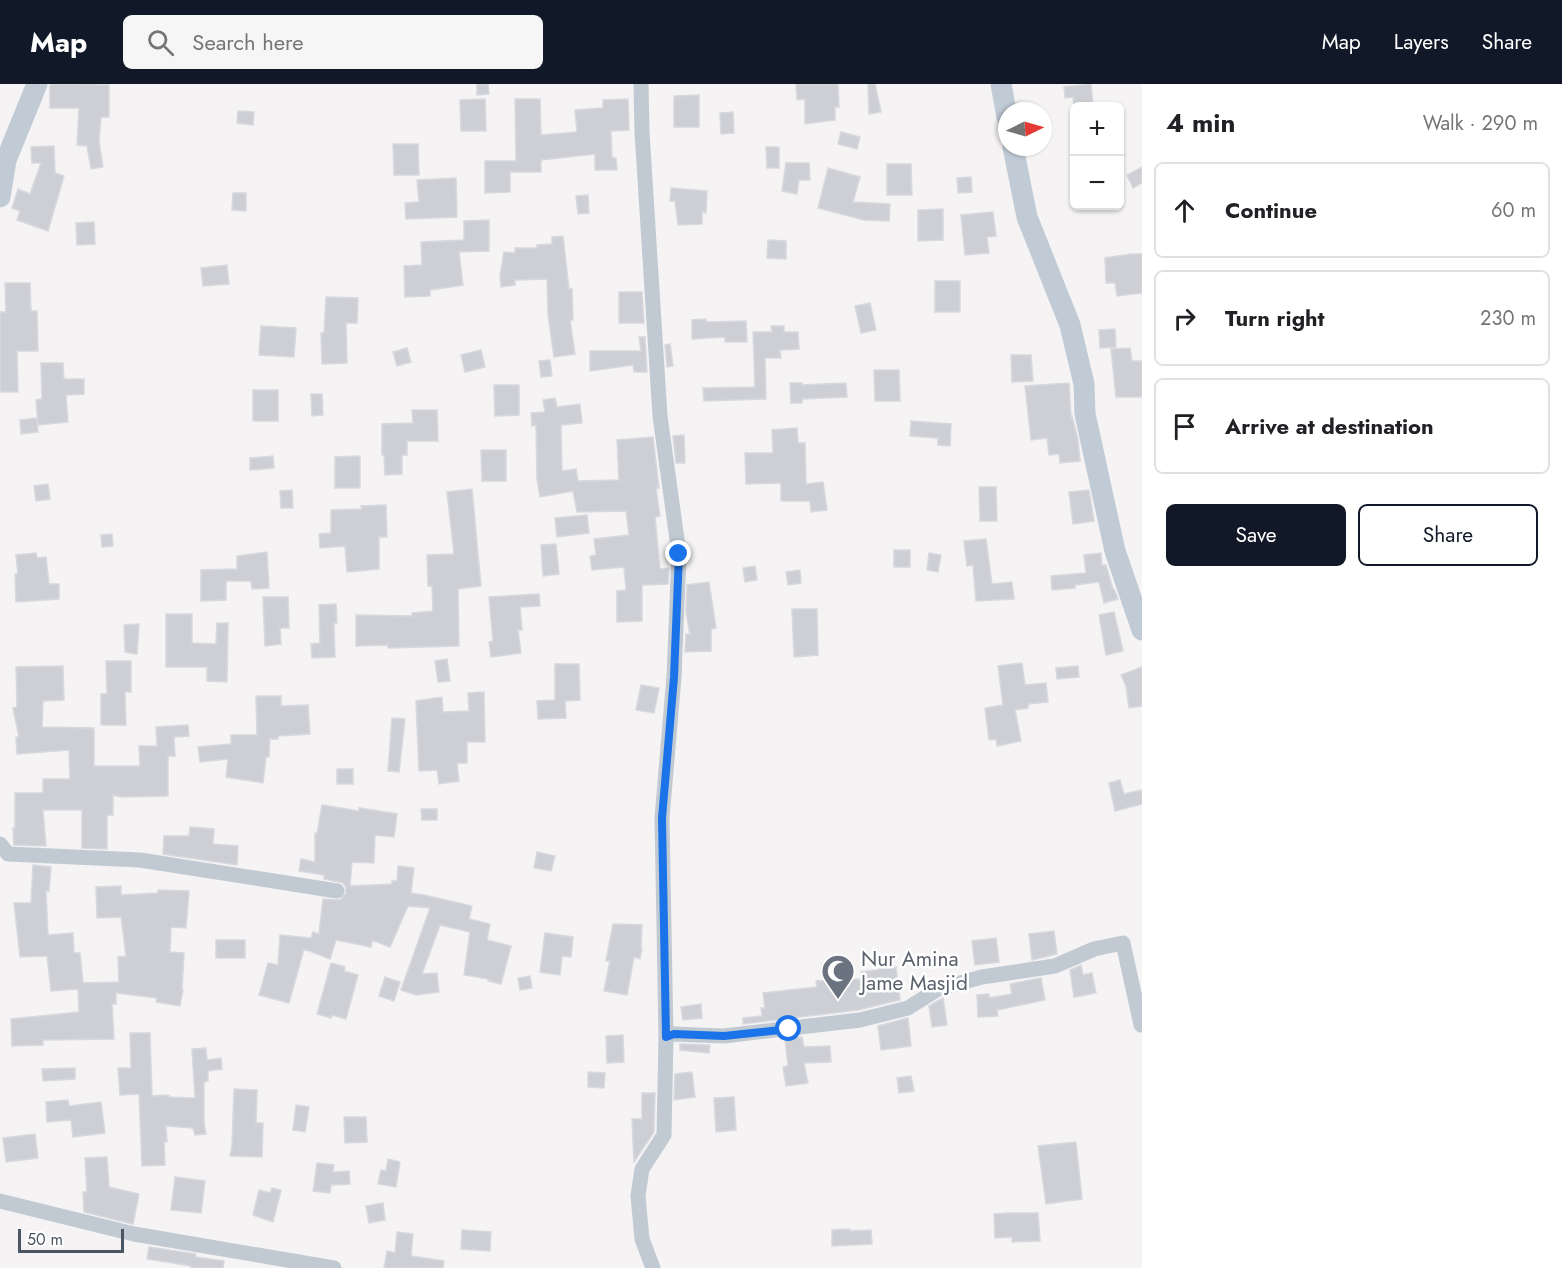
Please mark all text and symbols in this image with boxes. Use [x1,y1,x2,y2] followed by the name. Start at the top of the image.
[123,15,543,69] search box
[30,22,87,63] text: Map
[144,26,177,59] icon: search
[192,26,304,58] text: Search here
[1322,27,1361,57] text: Map
[1394,27,1449,57] text: Layers
[1482,27,1532,57] text: Share
[998,102,1052,156] north arrow
[1070,102,1124,210] map controls
[1070,102,1124,156] button: +
[1166,104,1235,142] text: 4 min
[1423,109,1538,138] text: Walk · 290 m
[1070,156,1124,210] button: −
[1168,194,1201,227] icon: ahead
[1225,194,1317,226] text: Continue
[1491,196,1536,225] text: 60 m
[1168,302,1201,335] icon: right
[1225,302,1325,334] text: Turn right
[1480,304,1536,333] text: 230 m
[1168,410,1201,443] icon: arrive
[1225,410,1434,442] text: Arrive at destination
[1166,504,1346,566] button: Save
[1358,504,1538,566] button: Share
[665,540,691,566] route end
[858,944,968,998] place label: Nur Amina Jame Masjid
[820,953,856,1000] mosque icon: Nur Amina Jame Masjid
[775,1015,801,1041] route start
[18,1226,124,1254] scale bar
[27,1228,63,1251] text: 50 m

